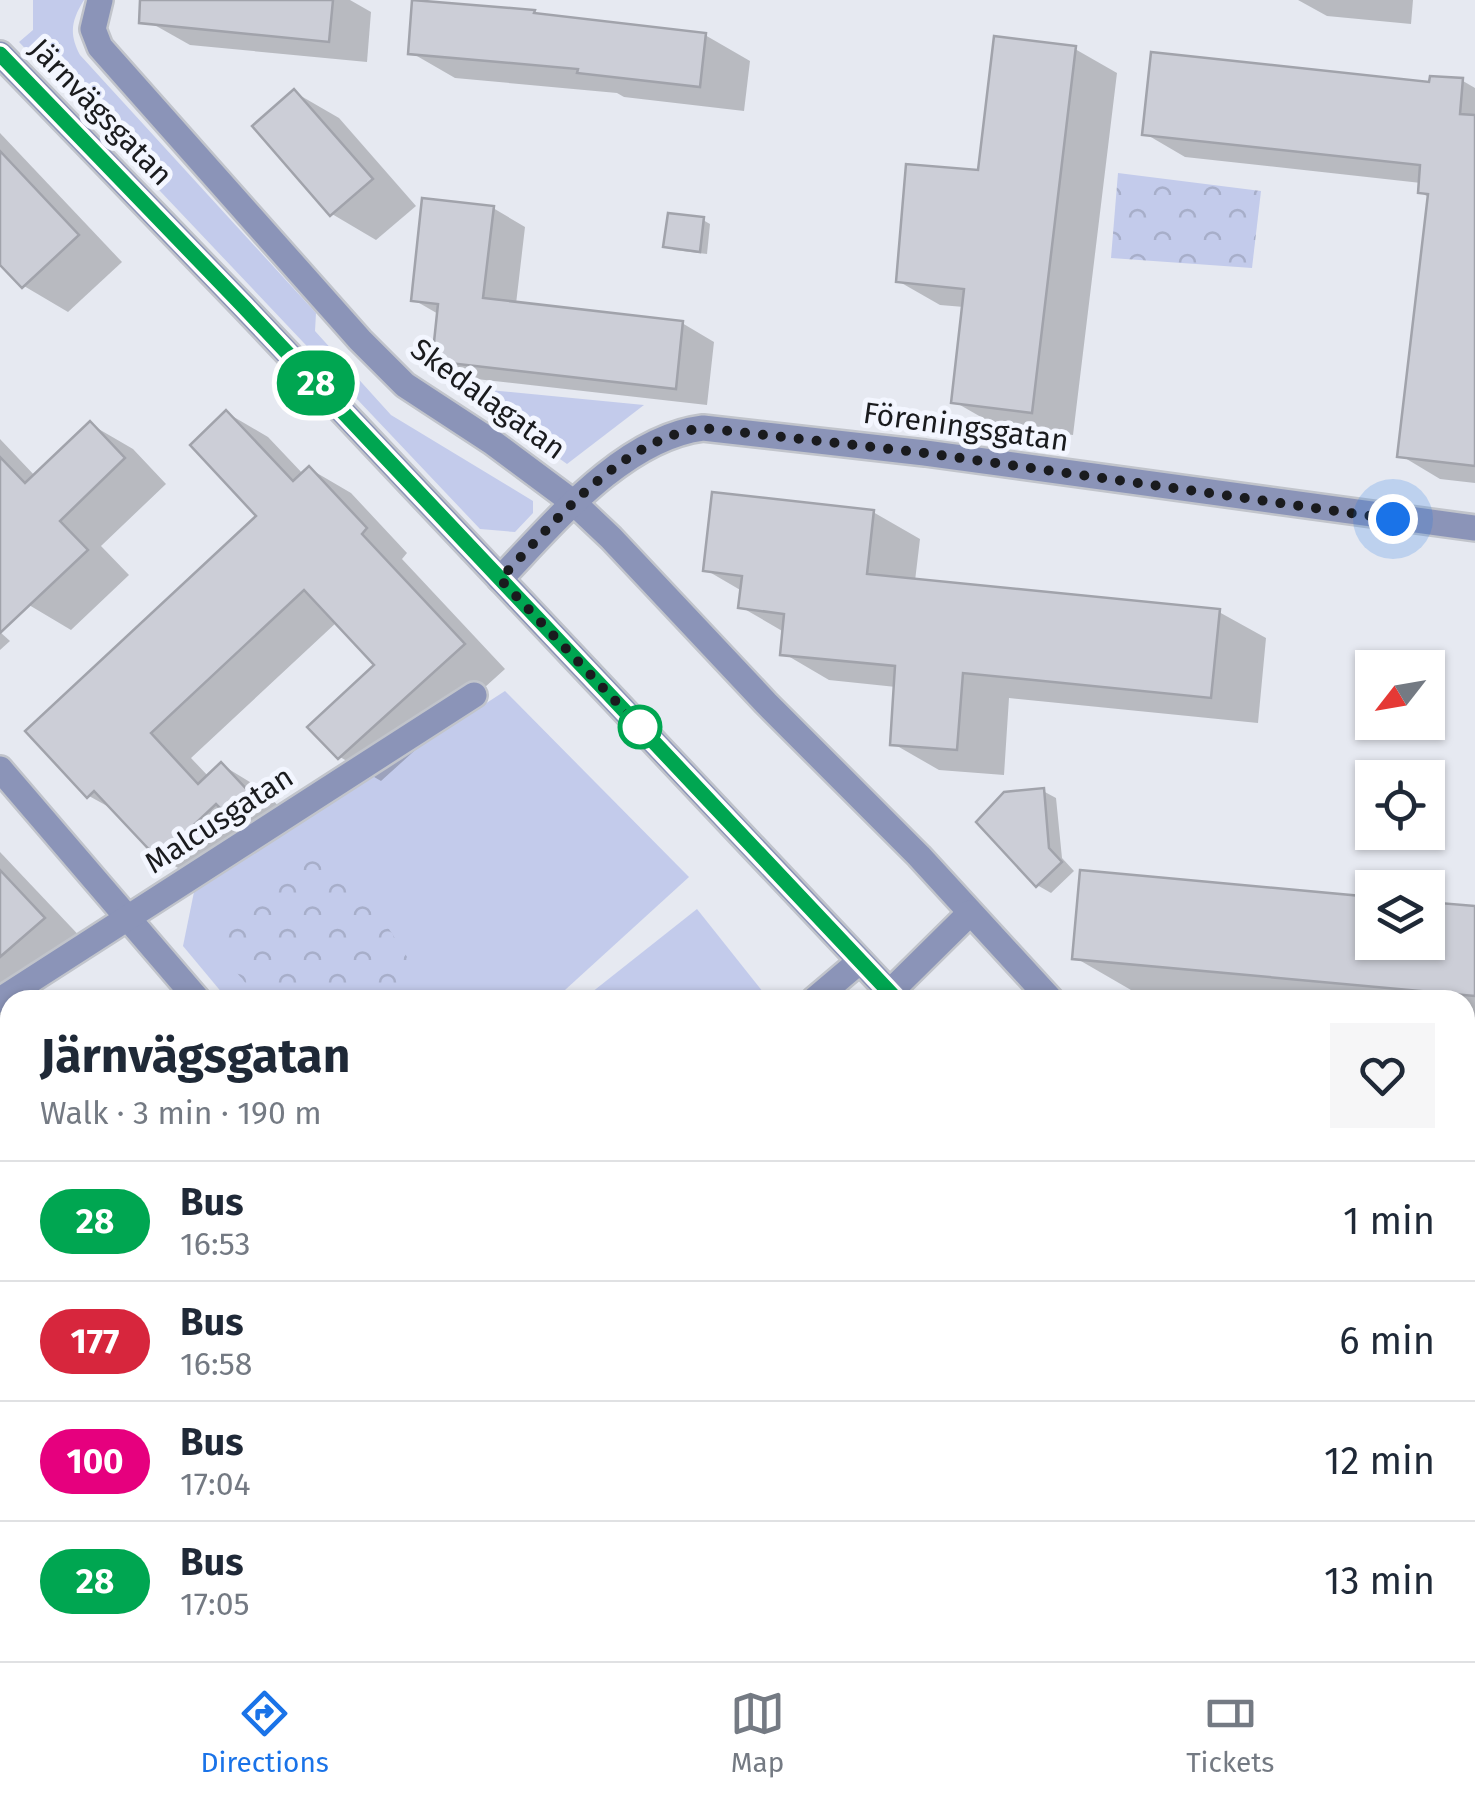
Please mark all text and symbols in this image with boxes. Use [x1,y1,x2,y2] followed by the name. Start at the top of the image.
[22,31,180,193] street label: Järnvägsgatan
[404,331,572,467] street label: Skedalagatan
[271,350,361,416] line badge: 28
[297,362,335,404] text: 28
[861,395,1071,459] street label: Föreningsgatan
[1368,494,1418,544] your location
[1355,650,1445,740] north arrow
[1355,650,1445,960] map controls
[619,706,661,748] unlabelled marker
[138,759,300,881] street label: Malcusgatan
[1355,760,1445,850] button: locate
[1355,870,1445,960] button: layers
[1330,1023,1435,1128] button: heart
[40,1027,350,1085] text: Järnvägsgatan
[40,1094,322,1132] text: Walk · 3 min · 190 m
[180,1179,244,1225] text: Bus
[1343,1198,1435,1244] text: 1 min
[76,1200,114,1242] text: 28
[180,1225,251,1263] text: 16:53
[180,1299,244,1345] text: Bus
[1339,1318,1435,1364] text: 6 min
[70,1320,120,1362] text: 177
[180,1345,252,1383] text: 16:58
[180,1419,244,1465] text: Bus
[1324,1438,1435,1484] text: 12 min
[66,1440,124,1482] text: 100
[180,1465,251,1503] text: 17:04
[180,1539,244,1585] text: Bus
[1324,1558,1435,1604] text: 13 min
[76,1560,114,1602] text: 28
[180,1585,250,1623] text: 17:05
[201,1686,329,1779] tab: Directions
[730,1686,785,1779] tab: Map
[1186,1686,1274,1779] tab: Tickets

